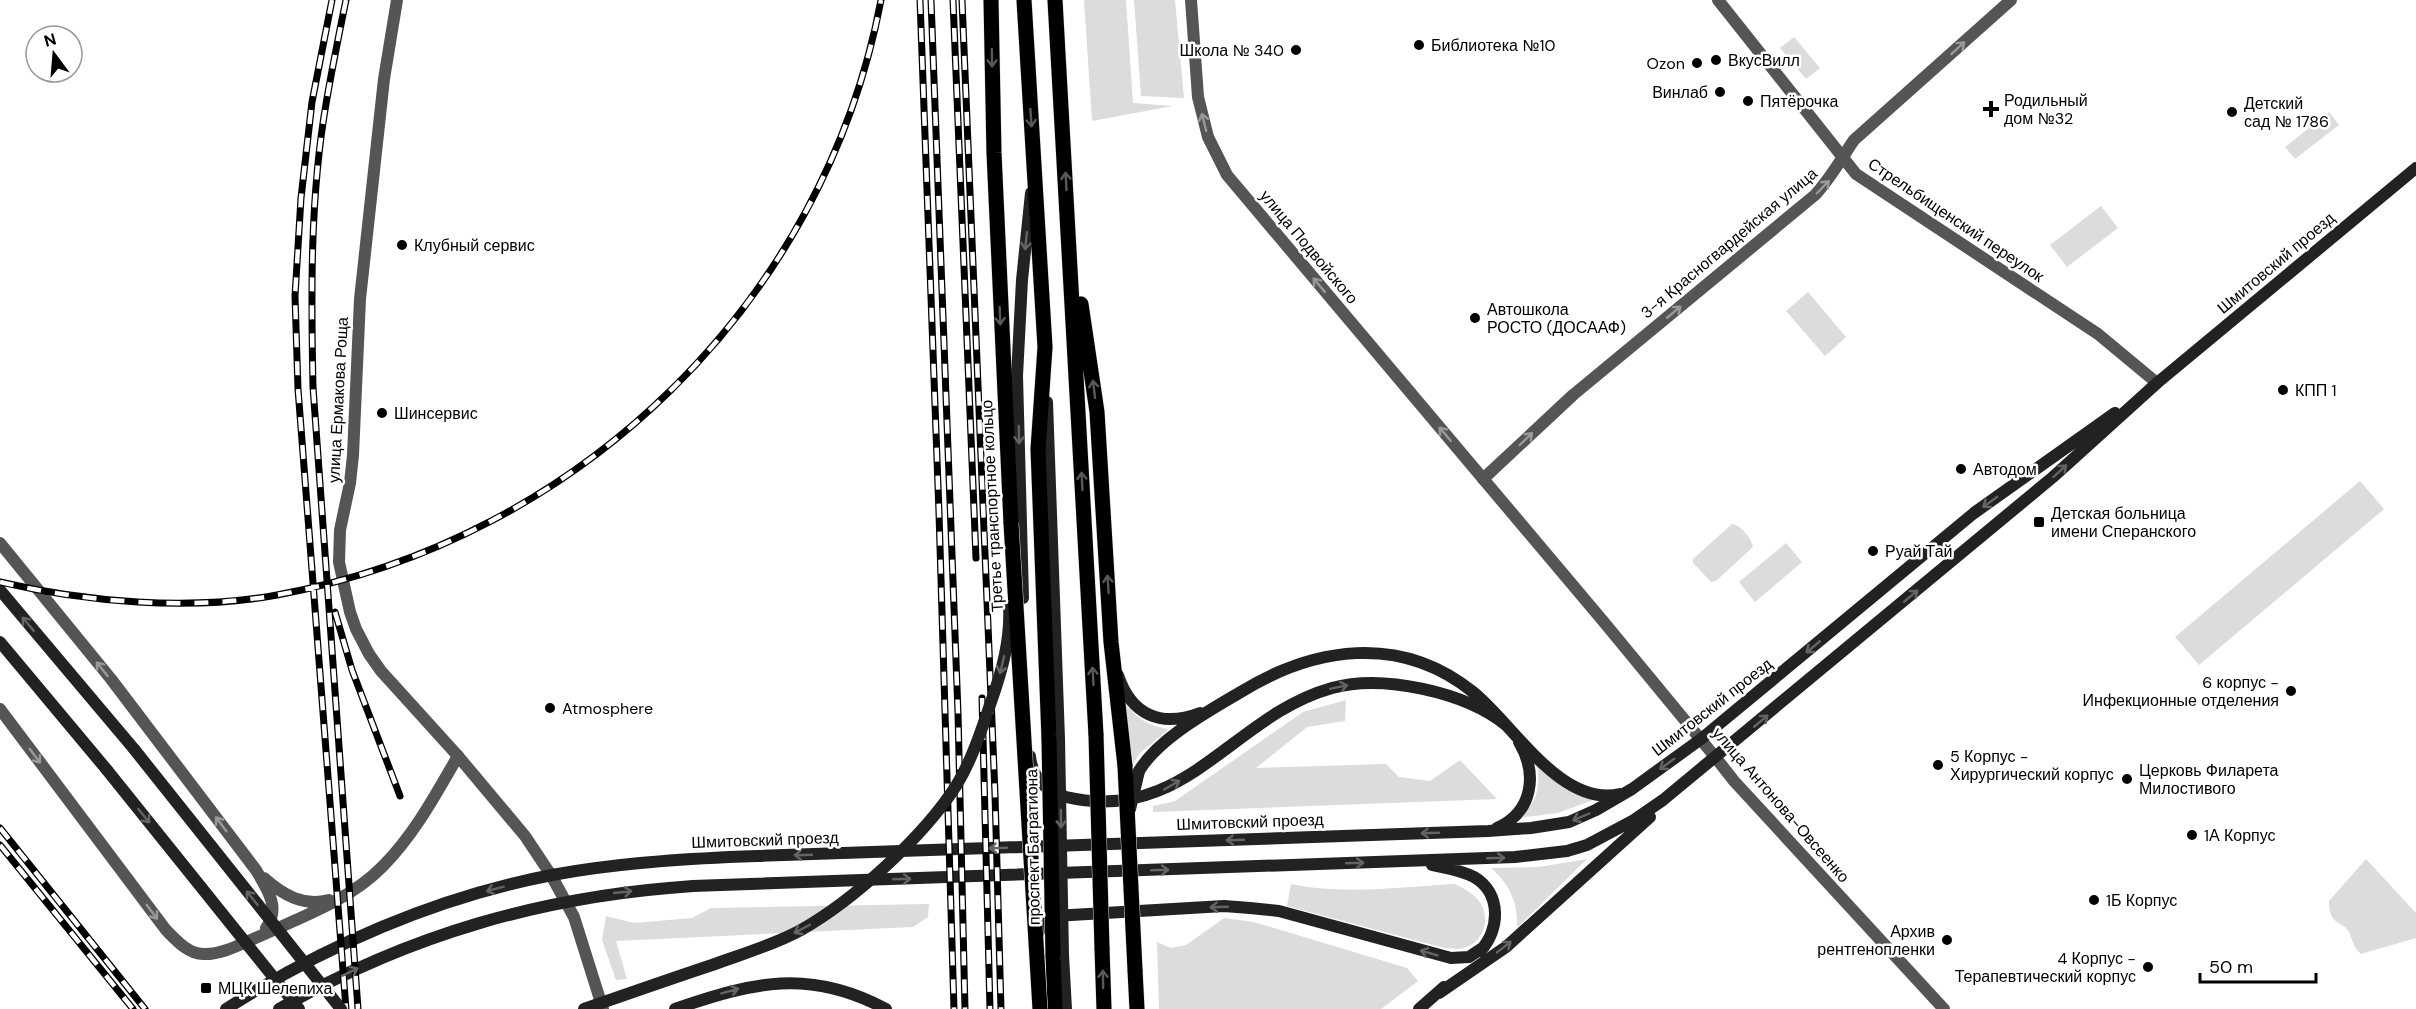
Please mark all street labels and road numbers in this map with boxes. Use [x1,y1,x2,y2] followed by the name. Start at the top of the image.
[1864,153,2049,287] street label: Стрельбищенский переулок
[1637,163,1822,323] street label: 3-я Красногвардейская улица
[1255,186,1363,308] street label: улица Подвойского
[2213,207,2340,318] street label: Шмитовский проезд
[323,316,353,484] street label: улица Ермакова Роща
[976,399,1008,613] street label: Третье транспортное кольцо
[1647,653,1777,761] street label: Шмитовский проезд
[1708,723,1854,887] street label: улица Антонова-Овсеенко
[1021,769,1045,925] street label: проспект Багратиона
[1176,809,1325,835] street label: Шмитовский проезд
[691,827,840,853] street label: Шмитовский проезд

